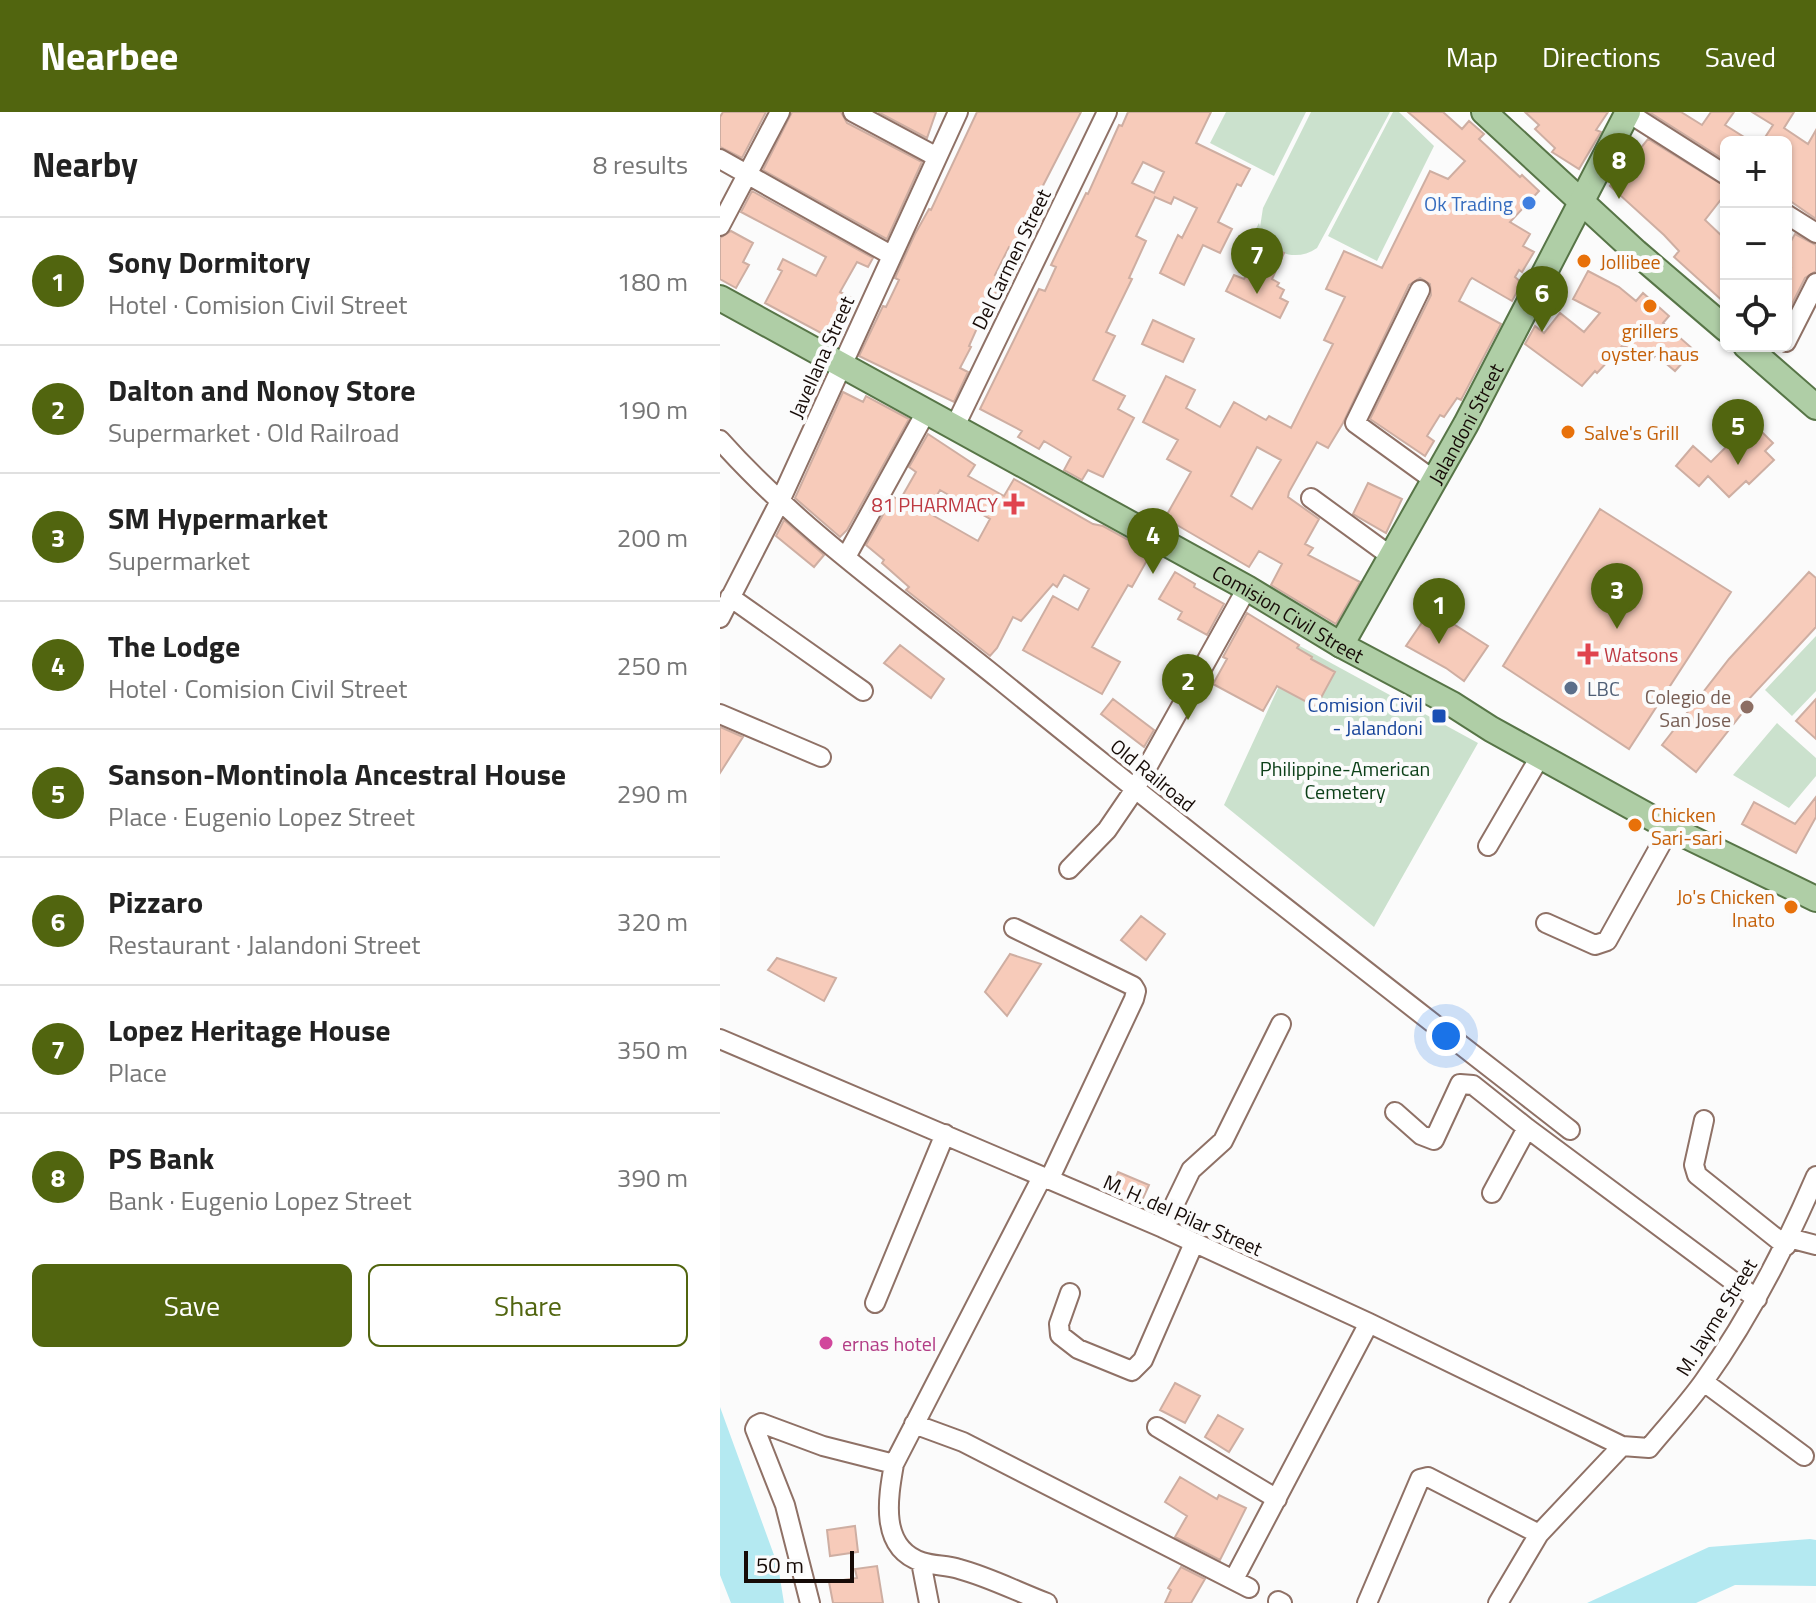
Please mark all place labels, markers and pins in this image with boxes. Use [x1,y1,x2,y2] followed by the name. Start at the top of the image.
[1593,133,1645,199] pin: 8
[1424,188,1513,219] place label: Ok Trading
[1520,194,1538,212] marker: Ok Trading
[1231,228,1283,294] pin: 7
[1600,246,1661,277] place label: Jollibee
[1575,252,1593,270] marker: Jollibee
[1516,266,1568,332] pin: 6
[1641,297,1659,315] marker: grillers oyster haus
[1601,315,1699,369] place label: grillers oyster haus
[1712,399,1764,465] pin: 5
[1584,417,1679,448] place label: Salve's Grill
[1559,423,1577,441] marker: Salve's Grill
[871,489,998,520] place label: 81 PHARMACY
[1005,495,1023,513] marker: 81 PHARMACY
[1127,508,1179,574] pin: 4
[1591,563,1643,629] pin: 3
[1413,578,1465,644] pin: 1
[1604,639,1678,670] place label: Watsons
[1579,645,1597,663] marker: Watsons
[1162,654,1214,720] pin: 2
[1587,673,1620,704] place label: LBC
[1562,679,1580,697] marker: LBC
[1645,681,1731,735] place label: Colegio de San Jose
[1307,689,1423,743] place label: Comision Civil - Jalandoni
[1738,698,1756,716] marker: Colegio de San Jose
[1430,707,1448,725] marker: Comision Civil - Jalandoni
[1651,799,1723,853] place label: Chicken Sari-sari
[1626,816,1644,834] marker: Chicken Sari-sari
[1676,881,1775,935] place label: Jo's Chicken Inato
[1782,898,1800,916] marker: Jo's Chicken Inato
[842,1328,936,1359] place label: ernas hotel
[817,1334,835,1352] marker: ernas hotel

